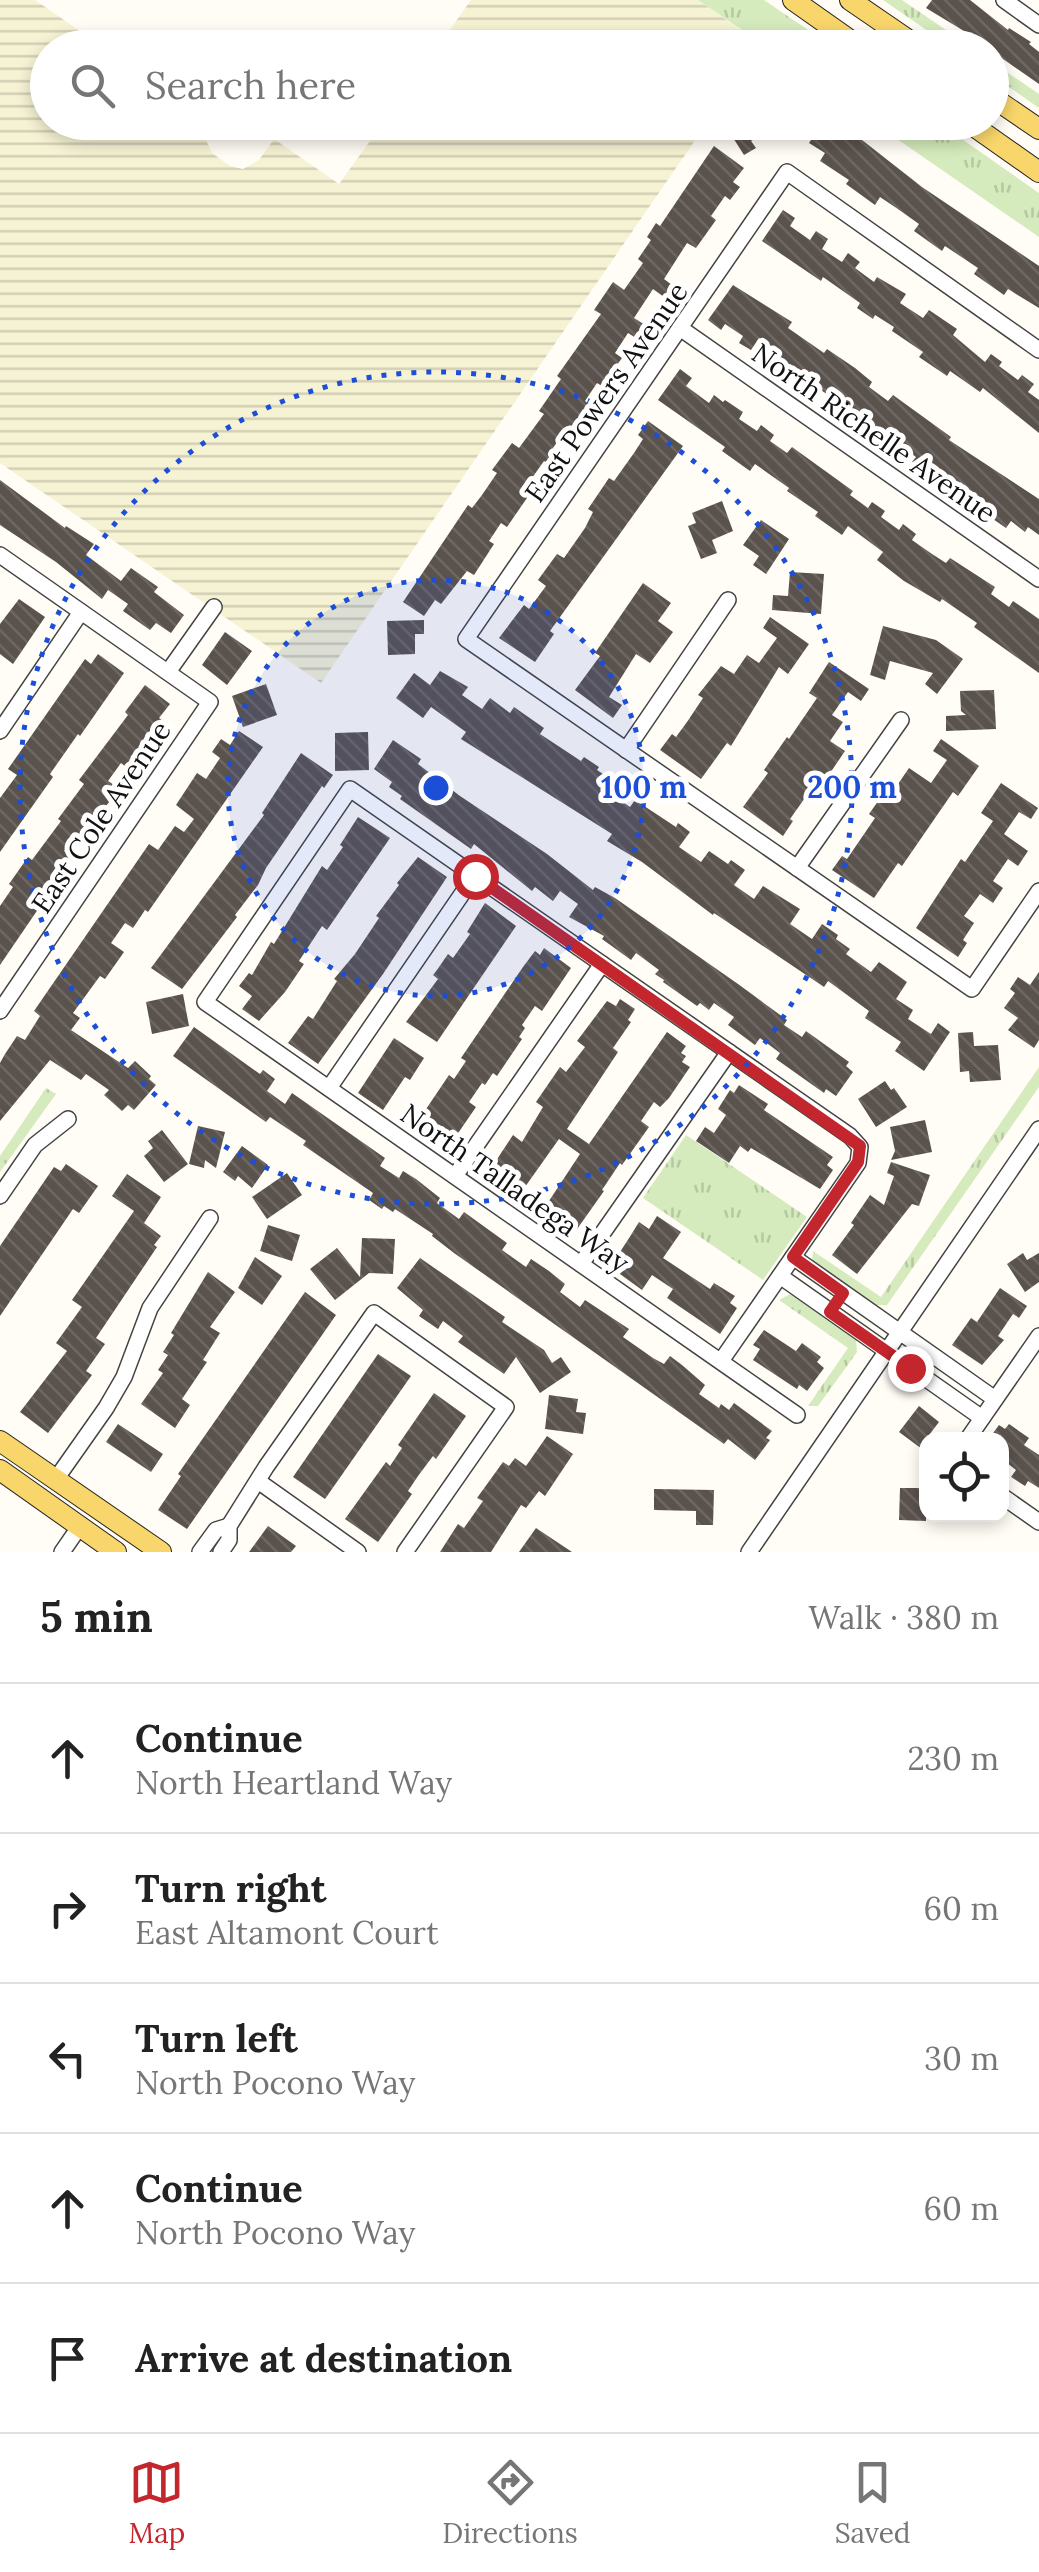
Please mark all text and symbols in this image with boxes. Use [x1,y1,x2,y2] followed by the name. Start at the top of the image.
[30,30,1009,140] search box
[65,58,120,113] icon: search
[145,61,356,109] text: Search here
[517,275,695,509] street label: East Powers Avenue
[745,335,1003,531] street label: North Richelle Avenue
[23,714,179,920] street label: East Cole Avenue
[601,768,687,806] text: 100 m
[807,768,897,806] text: 200 m
[418,770,454,806] centre of rings
[453,854,499,900] route start
[394,1096,637,1281] street label: North Talladega Way
[888,1346,934,1392] route end
[919,1432,1009,1522] map controls
[919,1432,1009,1522] button: locate
[40,1590,153,1644] text: 5 min
[808,1597,999,1638] text: Walk · 380 m
[135,1714,303,1762] text: Continue
[40,1731,95,1786] icon: ahead
[908,1738,999,1779] text: 230 m
[135,1762,452,1803] text: North Heartland Way
[135,1864,326,1912] text: Turn right
[40,1881,95,1936] icon: right
[924,1888,999,1929] text: 60 m
[135,1912,439,1953] text: East Altamont Court
[135,2014,298,2062] text: Turn left
[40,2031,95,2086] icon: left
[924,2038,999,2079] text: 30 m
[135,2062,415,2103] text: North Pocono Way
[135,2164,303,2212] text: Continue
[40,2181,95,2236] icon: ahead
[924,2188,999,2229] text: 60 m
[135,2212,415,2253] text: North Pocono Way
[40,2331,95,2386] icon: arrive
[135,2334,512,2382] text: Arrive at destination
[128,2455,185,2551] tab: Map
[442,2455,578,2551] tab: Directions
[835,2455,911,2551] tab: Saved

